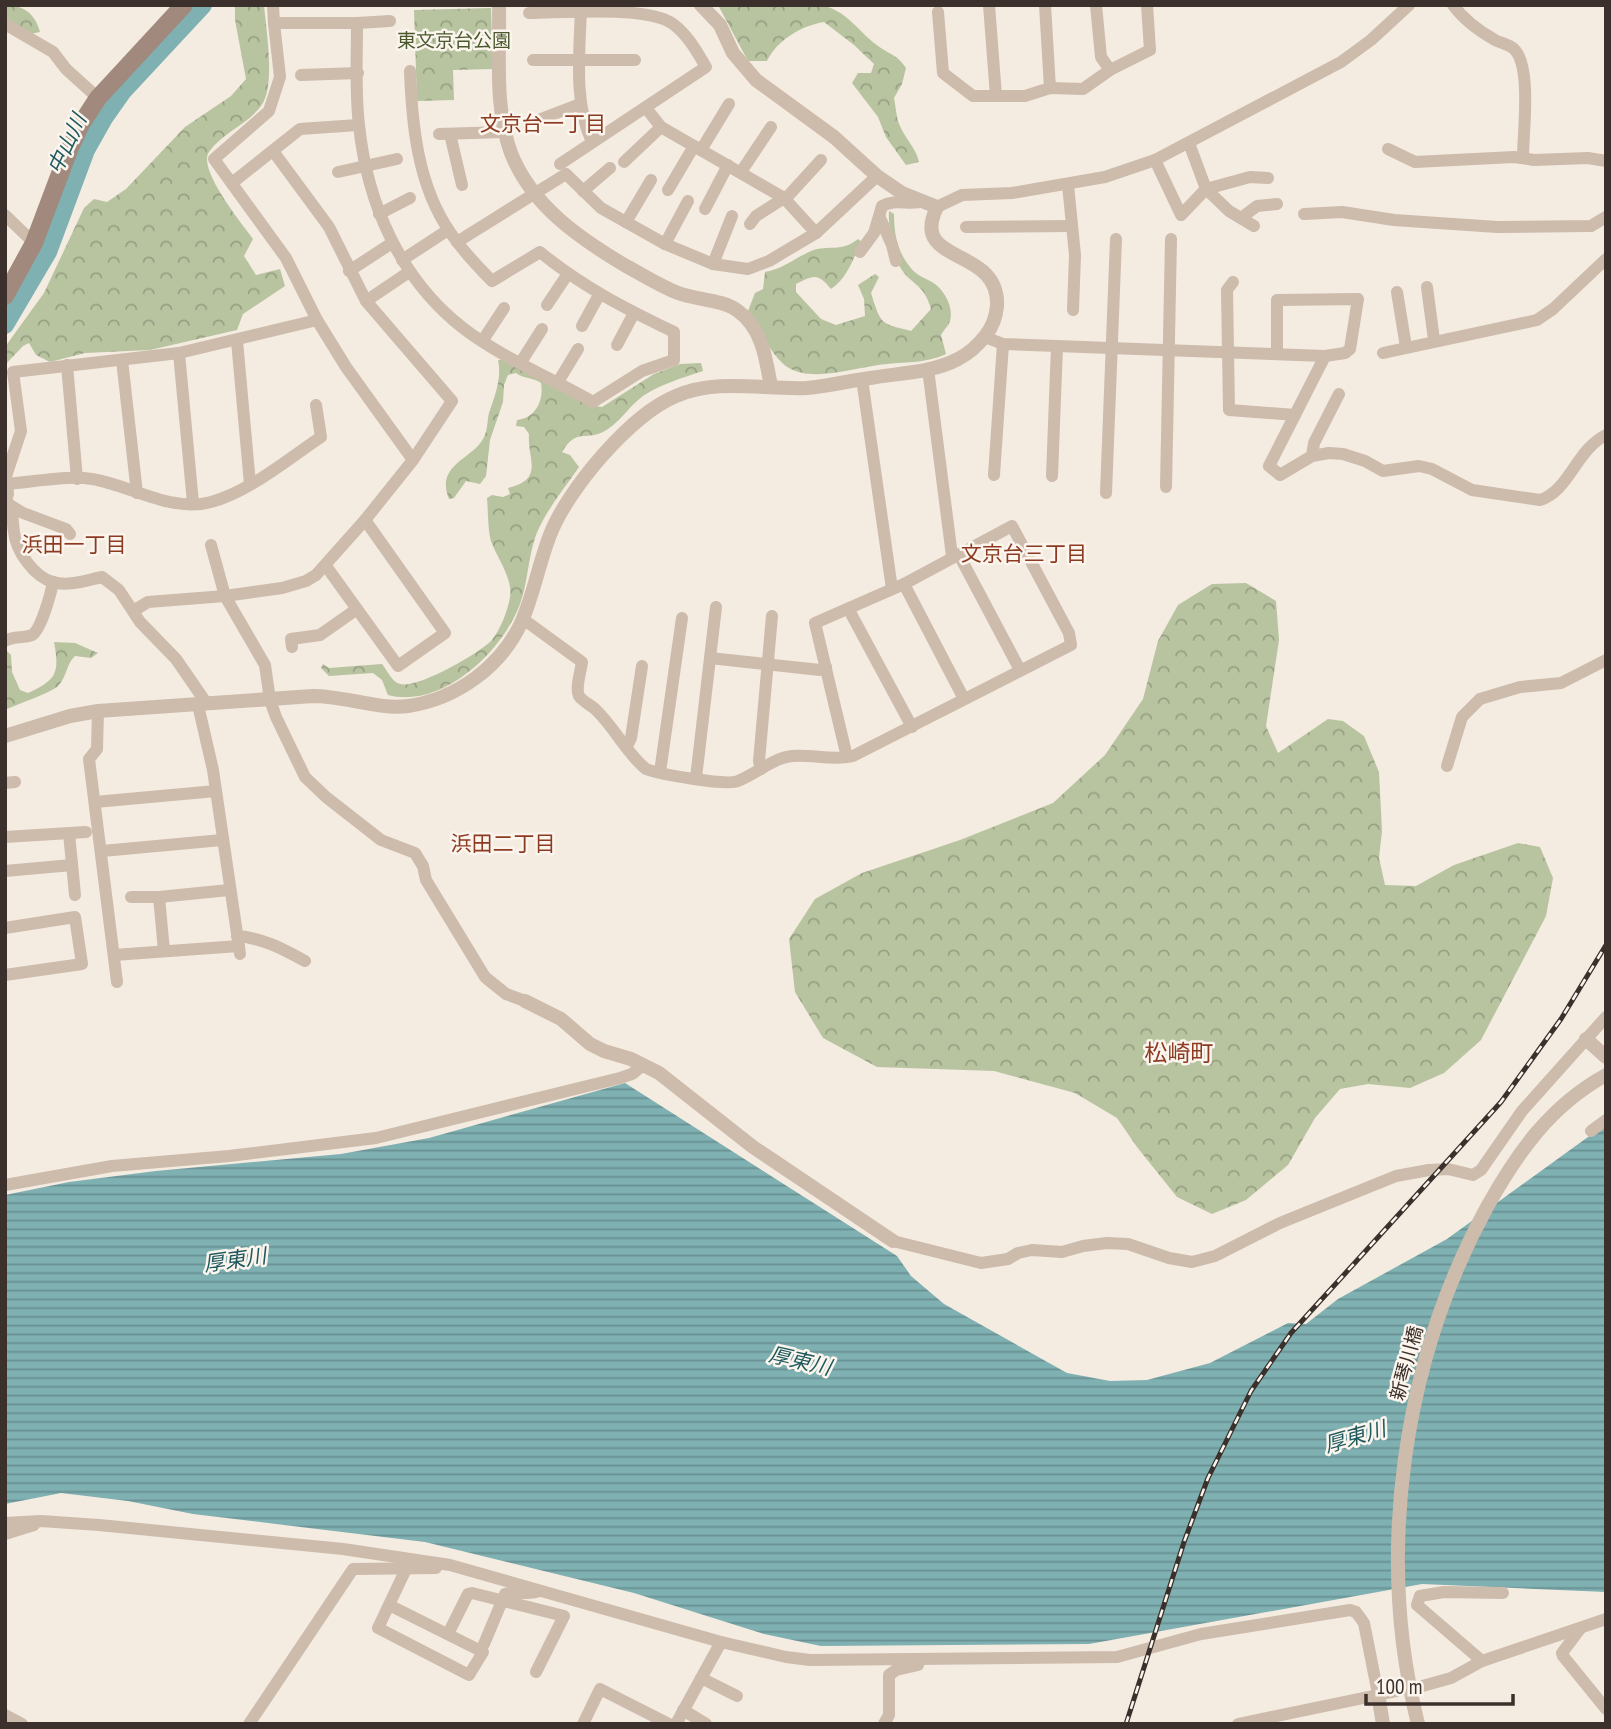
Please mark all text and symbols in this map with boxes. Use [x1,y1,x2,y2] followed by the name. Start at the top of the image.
[397,28,511,52] park label: 東文京台公園
[41,108,93,178] water label: 中山川
[480,110,606,137] district label: 文京台一丁目
[22,531,127,558] district label: 浜田一丁目
[961,540,1087,567] district label: 文京台三丁目
[451,830,556,857] district label: 浜田二丁目
[1145,1038,1214,1067] district label: 松崎町
[202,1241,270,1277] water label: 厚東川
[1385,1323,1427,1403] street label: 新琴川橋
[766,1340,836,1381] water label: 厚東川
[1321,1414,1391,1458] water label: 厚東川
[1366,1662,1513,1706] scale bar
[1376,1673,1422,1700] text: 100 m

